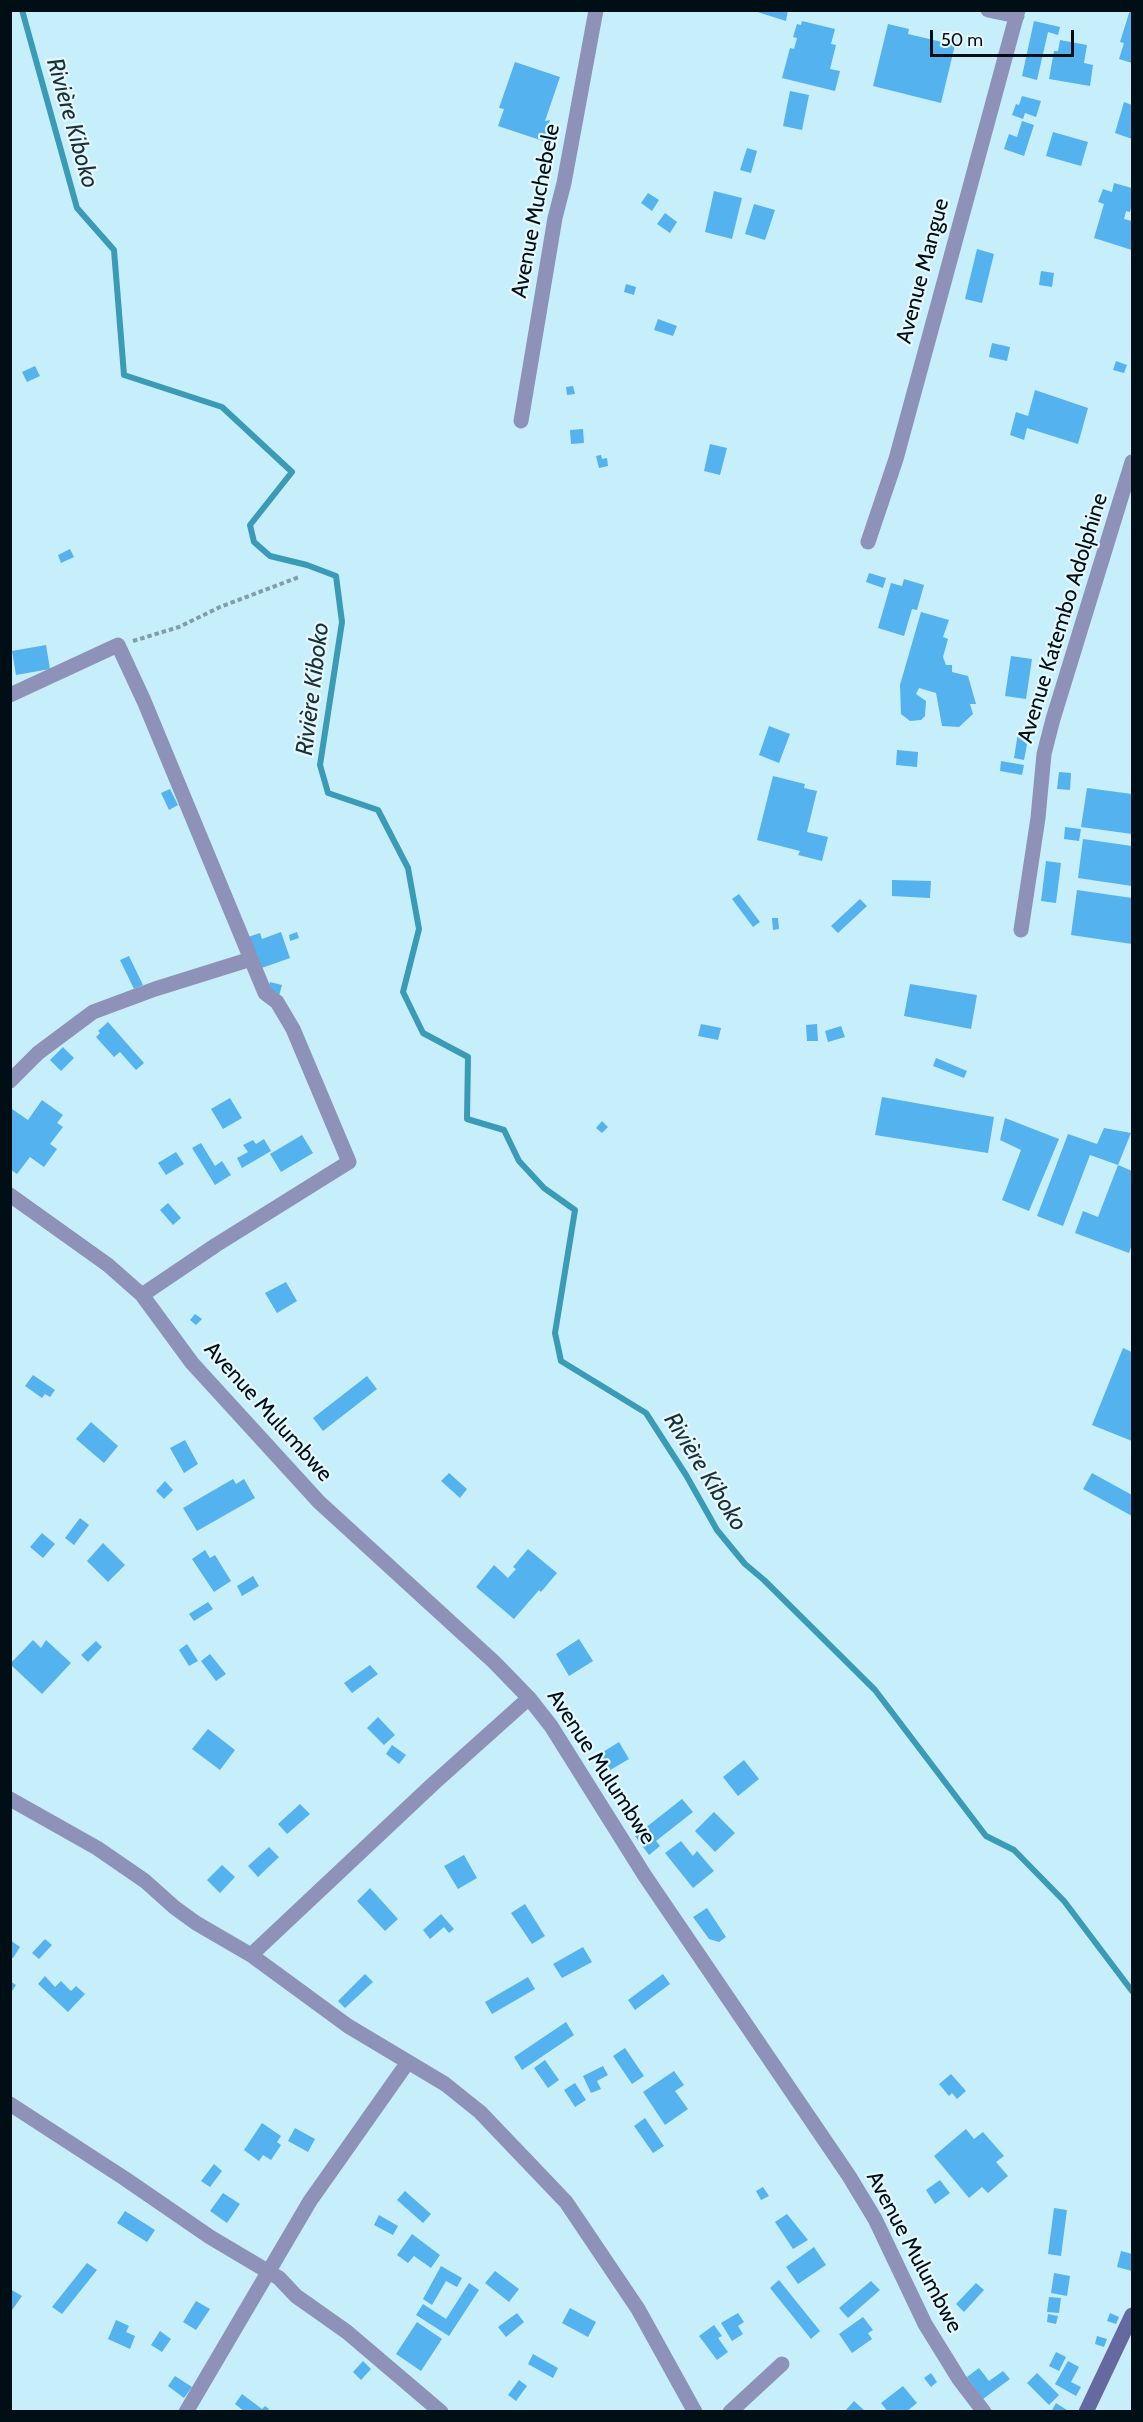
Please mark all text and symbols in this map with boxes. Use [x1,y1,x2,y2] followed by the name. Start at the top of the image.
[933,18,1077,56] scale bar
[941,29,983,51] text: 50 m
[40,55,104,191] water label: Rivière Kiboko
[506,122,566,300] street label: Avenue Muchebele
[891,196,955,346] street label: Avenue Mangue
[1012,490,1114,746] street label: Avenue Katembo Adolphine
[291,621,335,757] water label: Rivière Kiboko
[198,1337,338,1487] street label: Avenue Mulumbwe
[657,1408,753,1536] water label: Rivière Kiboko
[541,1685,661,1849] street label: Avenue Mulumbwe
[860,2167,968,2337] street label: Avenue Mulumbwe

